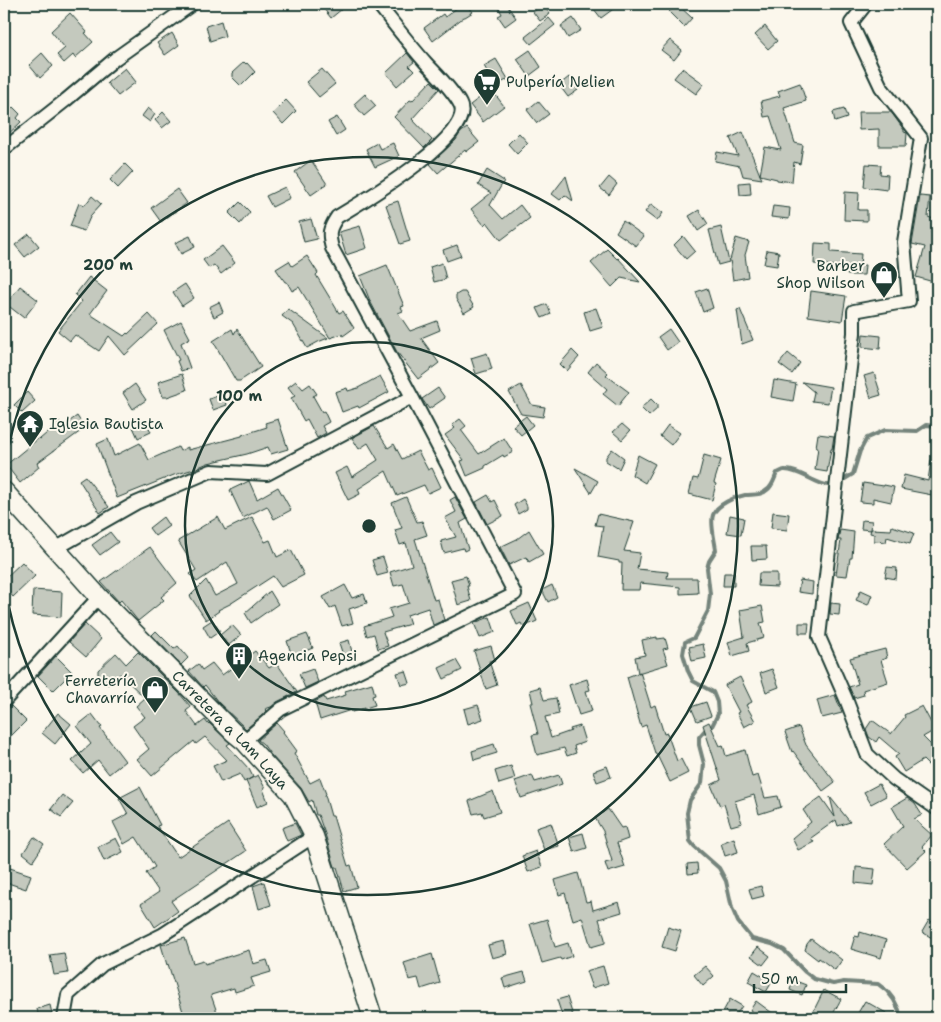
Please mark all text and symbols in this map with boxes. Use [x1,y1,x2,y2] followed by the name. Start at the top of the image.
[472,67,502,106] supermarket icon: Pulpería Nelien
[506,72,615,92] place label: Pulpería Nelien
[83,255,133,275] text: 200 m
[776,256,865,293] place label: Barber Shop Wilson
[869,260,899,299] shop icon: Barber Shop Wilson
[216,386,262,406] text: 100 m
[15,409,45,448] temple icon: Iglesia Bautista
[49,414,164,434] place label: Iglesia Bautista
[360,517,378,535] centre of rings
[224,641,254,680] building icon: Agencia Pepsi
[258,646,357,666] place label: Agencia Pepsi
[167,666,293,794] street label: Carretera a Lam Laya
[65,671,137,708] place label: Ferretería Chavarría
[140,675,170,714] shop icon: Ferretería Chavarría
[754,962,846,994] scale bar
[761,969,799,989] text: 50 m

